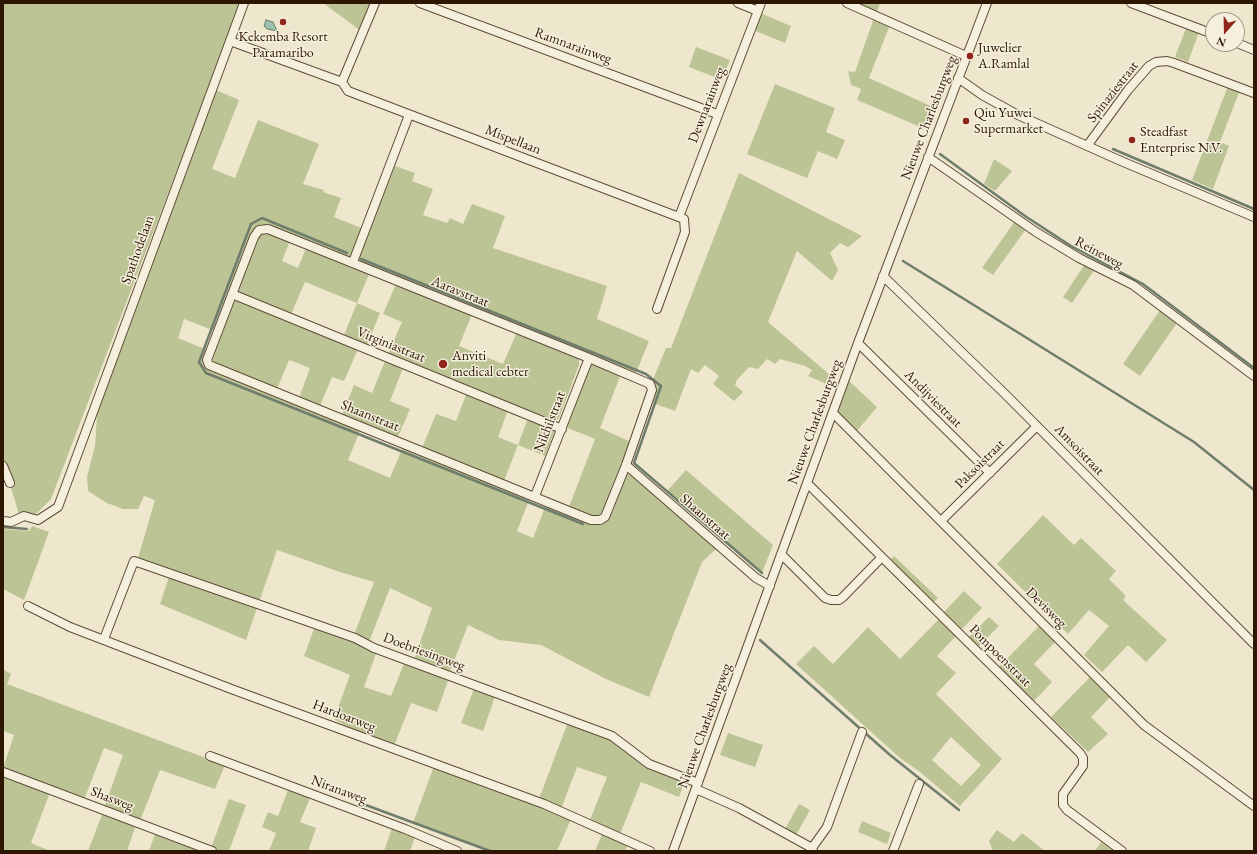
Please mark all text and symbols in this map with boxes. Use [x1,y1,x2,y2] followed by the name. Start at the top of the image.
[1205,12,1245,52] north arrow
[278,17,288,27] marker: Kekemba Resort Paramaribo
[532,24,614,68] street label: Ramnarainweg
[238,29,328,62] place label: Kekemba Resort Paramaribo
[1215,34,1228,50] text: N
[978,40,1030,72] place label: Juwelier A.Ramlal
[965,51,975,61] marker: Juwelier A.Ramlal
[898,53,960,183] street label: Nieuwe Charlesburgweg
[1084,58,1142,126] street label: Spinaziestraat
[685,65,729,145] street label: Dewnarainweg
[974,105,1043,138] place label: Qiu Yuwei Supermarket
[961,116,971,126] marker: Qiu Yuwei Supermarket
[483,122,543,158] street label: Mispellaan
[1140,124,1222,156] place label: Steadfast Enterprise N.V.
[1127,135,1137,145] marker: Steadfast Enterprise N.V.
[118,213,158,287] street label: Spathodelaan
[1072,233,1126,273] street label: Reineweg
[429,273,491,311] street label: Aaravstraat
[354,324,428,366] street label: Virginiastraat
[452,348,529,380] place label: Anviti medical cebter
[785,357,845,487] street label: Nieuwe Charlesburgweg
[437,358,449,370] marker: Anviti medical cebter
[901,367,965,431] street label: Andijviestraat
[531,389,569,455] street label: Nikhilstraat
[338,397,402,435] street label: Shaanstraat
[1051,421,1107,479] street label: Amsoistraat
[952,436,1008,492] street label: Paksoistraat
[676,491,734,543] street label: Shaanstraat
[1022,584,1070,632] street label: Devisweg
[965,621,1035,691] street label: Pompoenstraat
[381,629,467,675] street label: Doebriesingweg
[675,661,735,791] street label: Nieuwe Charlesburgweg
[310,696,378,736] street label: Hardoarweg
[309,772,369,808] street label: Niranaweg
[88,783,136,815] street label: Shasweg

